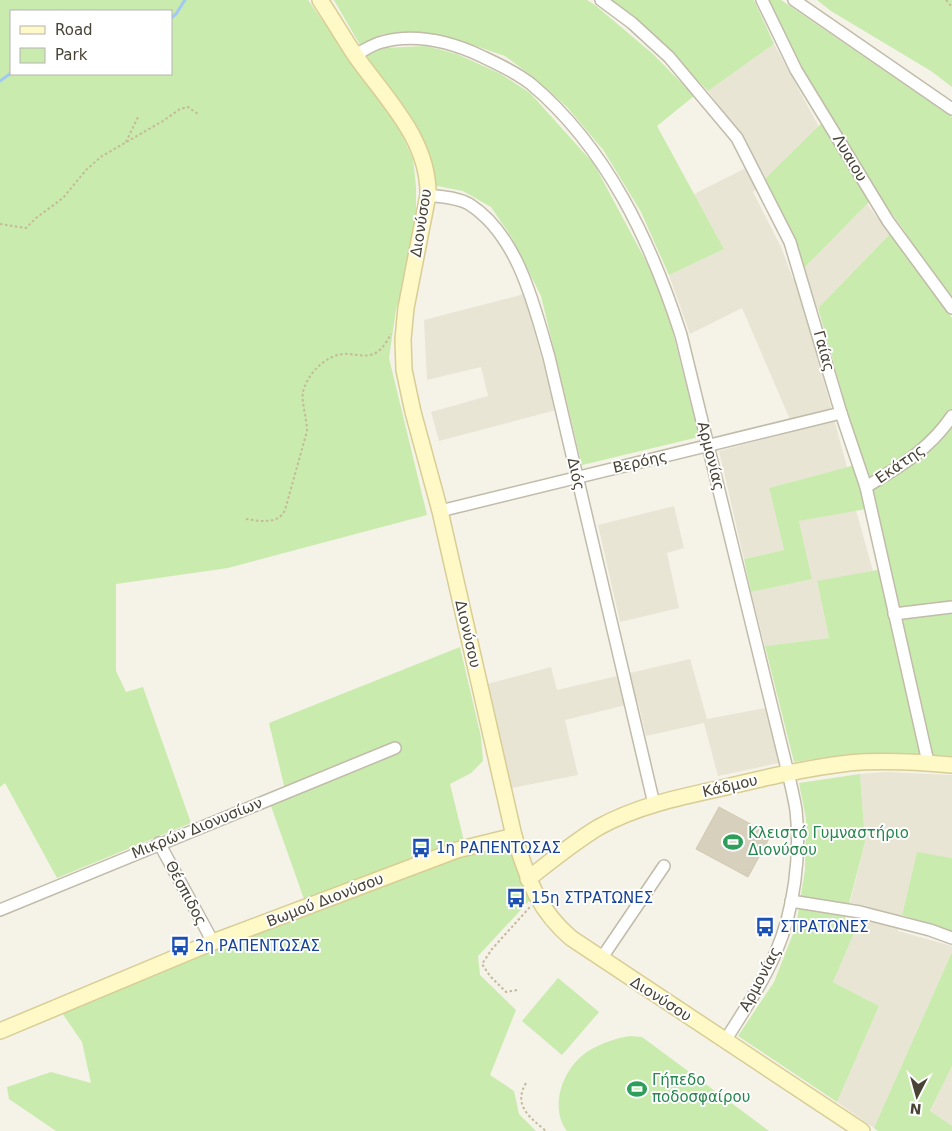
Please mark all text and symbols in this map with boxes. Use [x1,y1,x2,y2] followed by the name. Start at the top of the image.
[10,10,172,75] legend
[55,21,93,39] text: Road
[55,46,88,64] text: Park
[829,131,871,185] street label: Λυαιου
[407,188,435,258] street label: Διονύσου
[810,328,838,374] street label: Γαίας
[694,420,728,492] street label: Αρμονίας
[872,441,928,487] street label: Εκάτης
[611,447,669,477] street label: Βερόης
[563,456,589,492] street label: Διός
[451,598,485,670] street label: Διονύσου
[701,771,759,801] street label: Κάδμου
[129,794,265,862] street label: Μικρών Διονυσίων
[748,824,909,859] place label: Κλειστό Γυμναστήριο Διονύσου
[722,831,744,853] sports icon: Κλειστό Γυμναστήριο Διονύσου
[410,837,432,859] bus stop icon: 1η ΡΑΠΕΝΤΩΣΑΣ
[436,839,561,857] place label: 1η ΡΑΠΕΝΤΩΣΑΣ
[161,858,211,928] street label: Θέσπιδος
[264,869,386,931] street label: Βωμού Διονύσου
[505,887,527,909] bus stop icon: 15η ΣΤΡΑΤΩΝΕΣ
[531,889,653,907] place label: 15η ΣΤΡΑΤΩΝΕΣ
[754,916,776,938] bus stop icon: ΣΤΡΑΤΩΝΕΣ
[780,918,869,936] place label: ΣΤΡΑΤΩΝΕΣ
[169,935,191,957] bus stop icon: 2η ΡΑΠΕΝΤΩΣΑΣ
[195,937,320,955] place label: 2η ΡΑΠΕΝΤΩΣΑΣ
[735,944,785,1014] street label: Αρμονίας
[627,973,695,1025] street label: Διονύσου
[652,1071,750,1106] place label: Γήπεδο ποδοσφαίρου
[892,1071,942,1121] north arrow
[626,1078,648,1100] sports icon: Γήπεδο ποδοσφαίρου
[909,1100,922,1117] text: N

